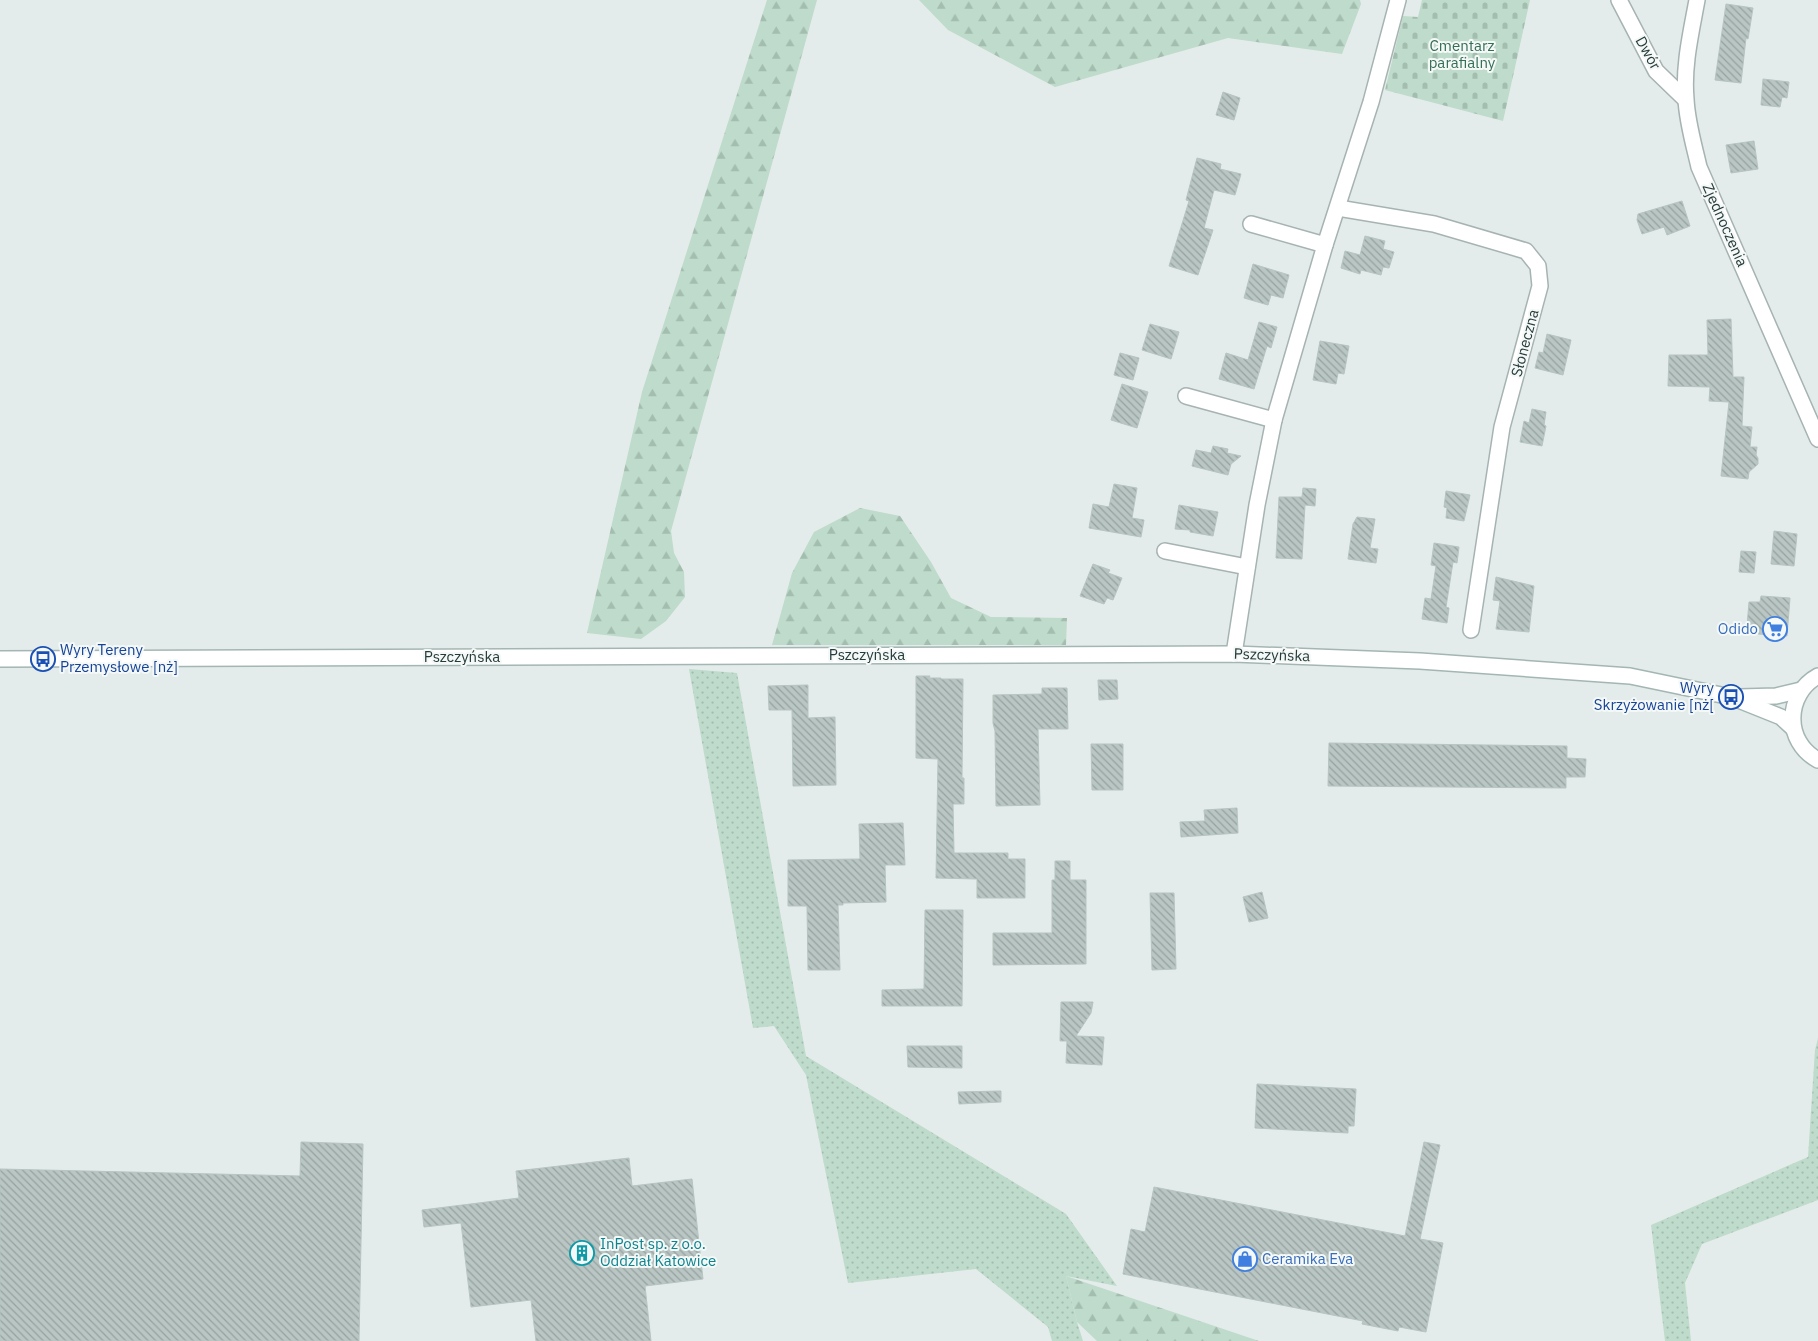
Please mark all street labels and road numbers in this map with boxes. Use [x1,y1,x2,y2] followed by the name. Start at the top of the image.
[1632,33,1666,73] street label: Dwór
[1699,180,1752,269] street label: Zjednoczenia
[1506,307,1543,379] street label: Słoneczna
[1233,644,1311,665] street label: Pszczyńska
[829,645,905,664] street label: Pszczyńska
[424,647,500,666] street label: Pszczyńska

